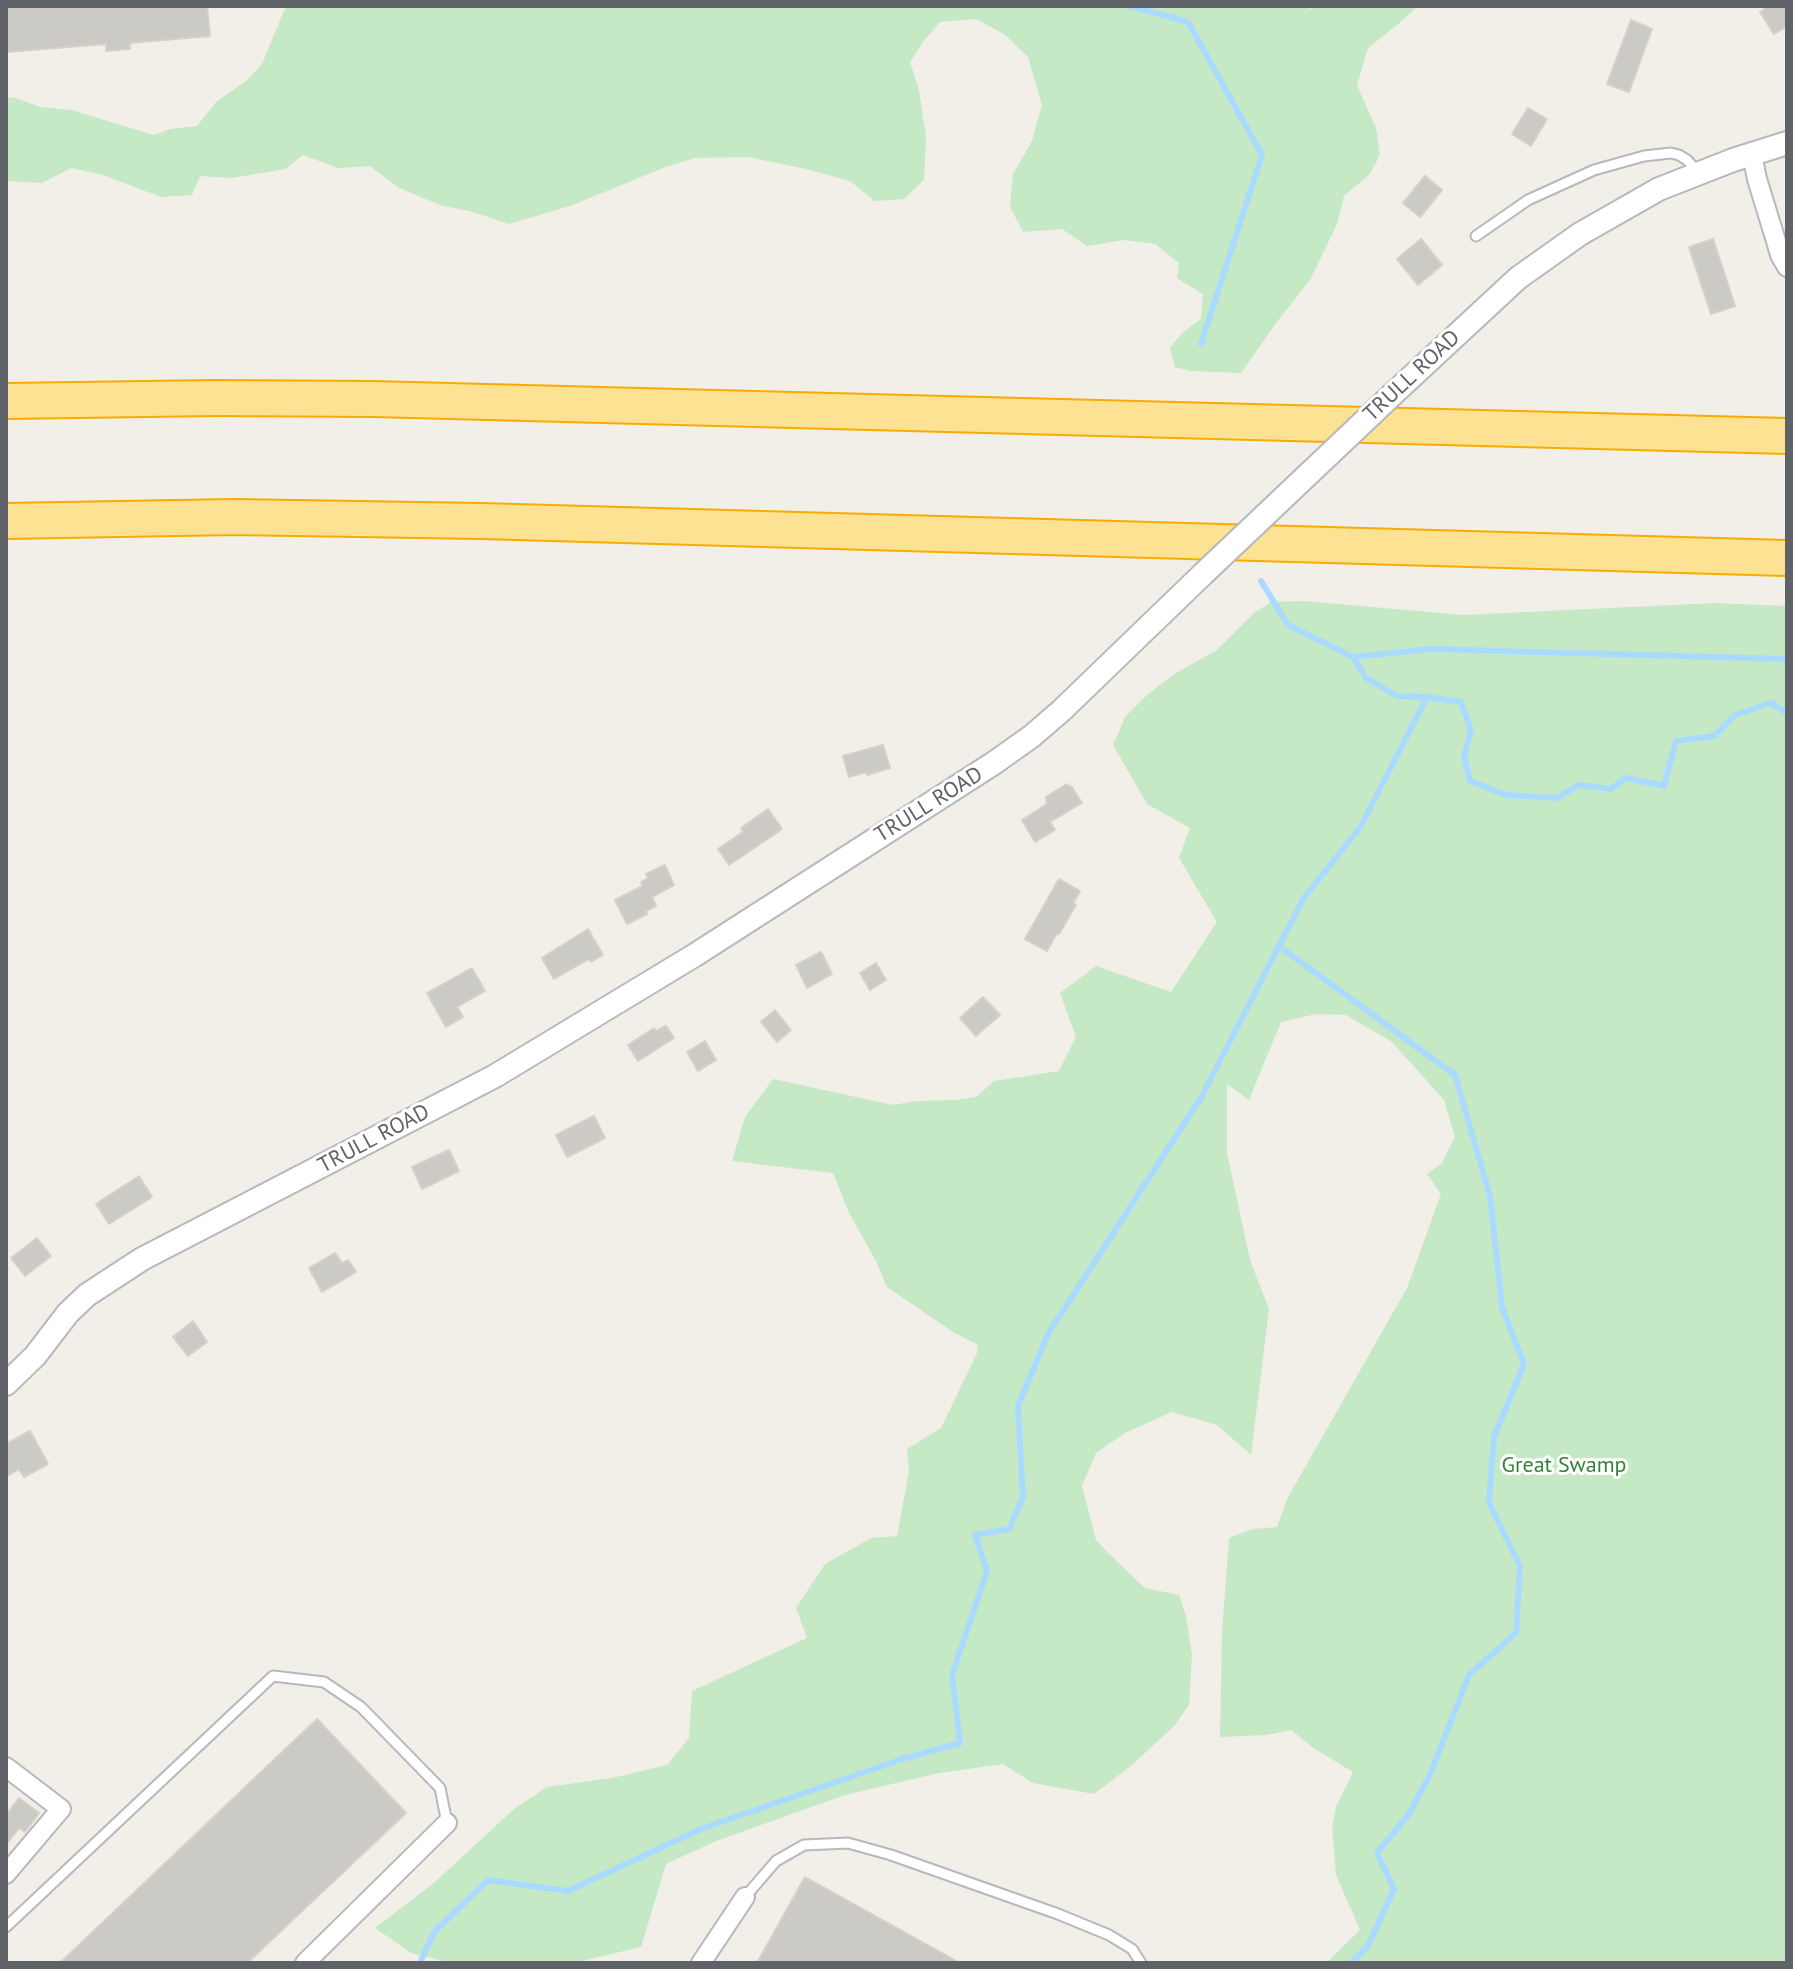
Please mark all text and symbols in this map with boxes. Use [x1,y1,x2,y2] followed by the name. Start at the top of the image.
[1358,325,1466,427] street label: TRULL ROAD
[870,761,988,849] street label: TRULL ROAD
[314,1099,434,1179] street label: TRULL ROAD
[1502,1453,1626,1479] park label: Great Swamp

